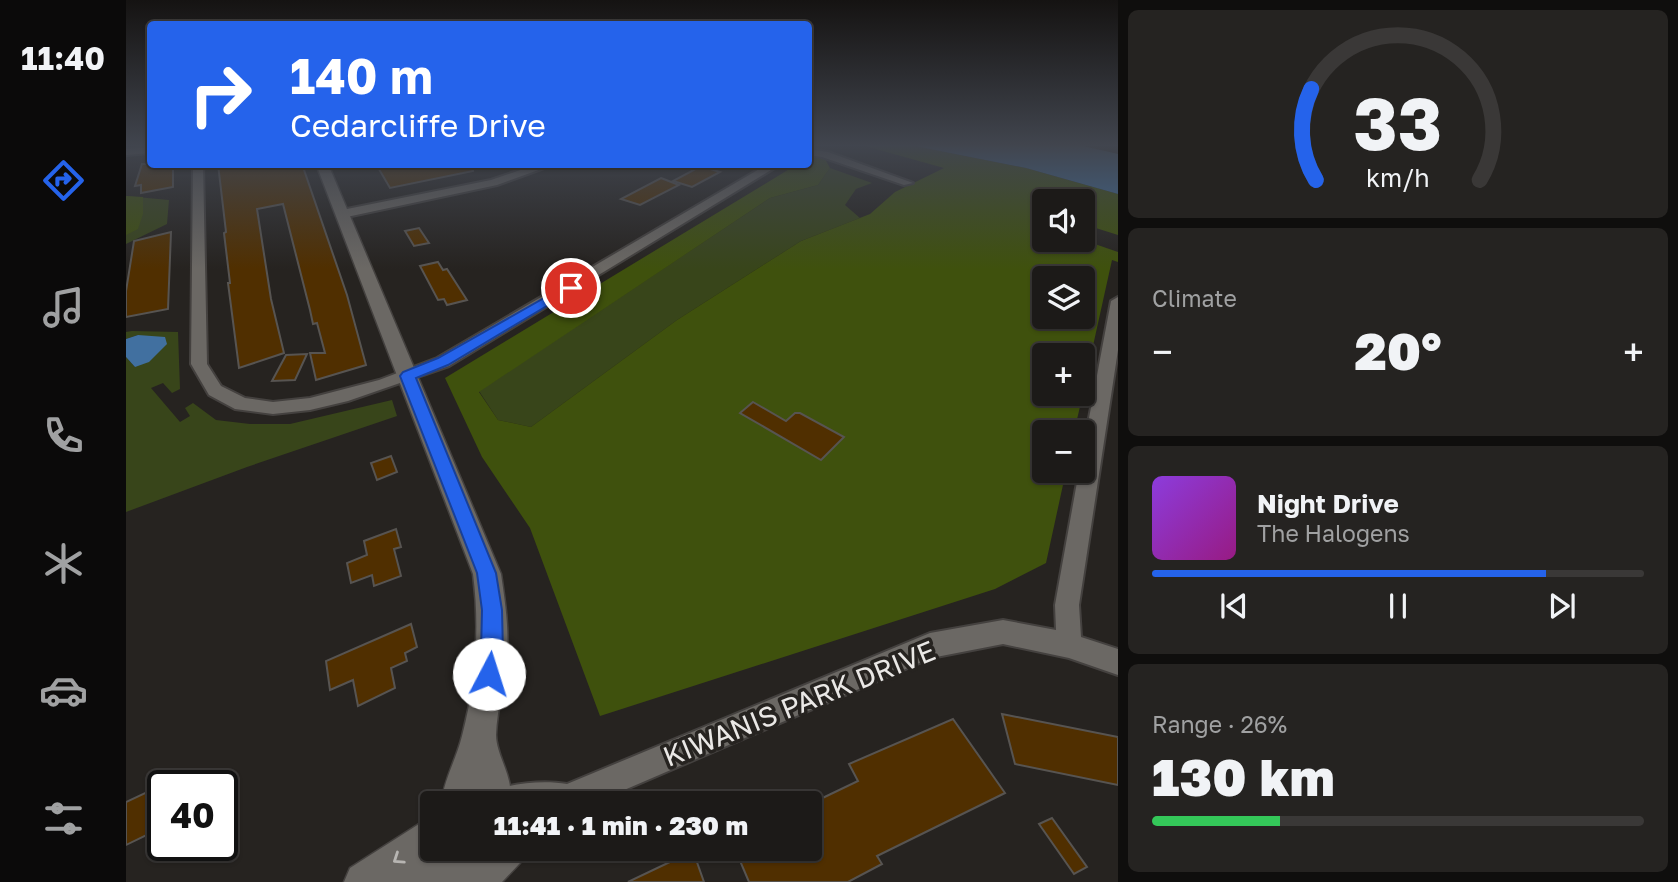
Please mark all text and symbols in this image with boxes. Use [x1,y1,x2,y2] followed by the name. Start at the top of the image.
[21,39,105,77] text: 11:40
[290,46,433,105] text: 140 m
[175,49,266,140] icon: right
[1354,79,1442,166] text: 33
[290,106,546,144] text: Cedarcliffe Drive
[39,156,88,205] icon: directions
[1366,162,1430,193] text: km/h
[1032,189,1095,483] map controls
[1032,189,1095,252] button: sound
[541,258,601,318] pin
[1032,266,1095,329] button: layers
[552,269,590,307] icon: arrive
[39,283,88,332] icon: music
[1152,284,1237,312] text: Climate
[1355,319,1441,381] text: 20°
[1152,329,1173,374] text: −
[1623,329,1644,374] text: +
[1032,343,1095,406] button: +
[39,411,88,460] icon: phone
[1032,420,1095,483] button: −
[1257,488,1399,519] text: Night Drive
[1257,519,1410,547] text: The Halogens
[39,539,88,588] icon: climate
[1215,587,1253,625] icon: previous
[1379,587,1417,625] icon: pause
[1543,587,1581,625] icon: next
[658,633,940,773] street label: KIWANIS PARK DRIVE
[452,637,526,711] position arrow
[39,666,88,715] icon: car
[1152,710,1287,738] text: Range · 26%
[1152,745,1335,807] text: 130 km
[147,770,238,861] speed limit sign: 40
[39,794,88,843] icon: filters
[494,810,748,841] text: 11:41 · 1 min · 230 m
[393,851,406,864] one-way arrow

